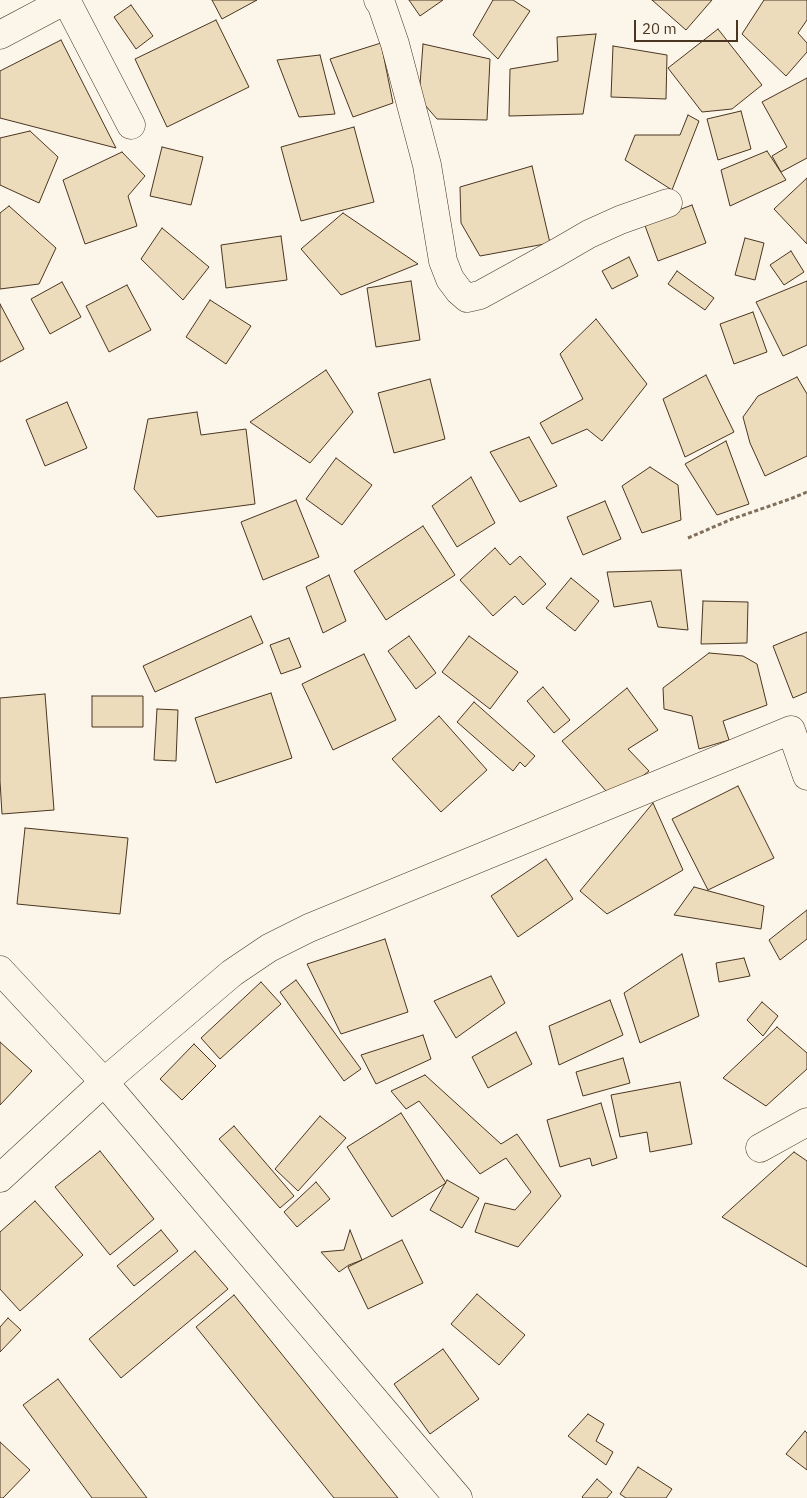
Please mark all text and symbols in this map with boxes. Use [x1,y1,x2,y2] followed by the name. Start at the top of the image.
[637,10,741,42] scale bar
[642,19,677,38] text: 20 m

